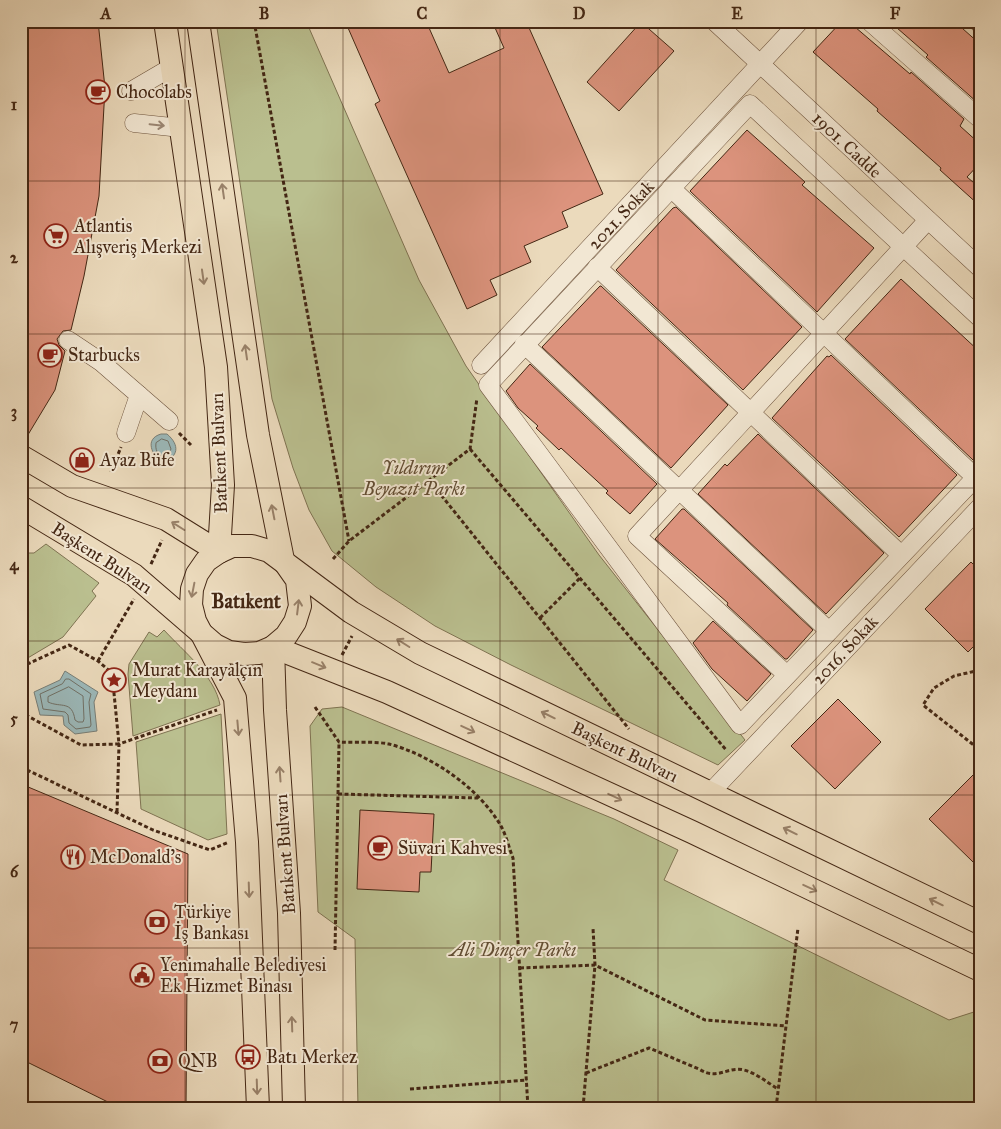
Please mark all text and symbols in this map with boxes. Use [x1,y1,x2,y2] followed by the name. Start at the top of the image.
[100,4,112,23] text: A
[259,4,269,23] text: B
[417,4,428,23] text: C
[573,4,586,23] text: D
[731,4,743,23] text: E
[890,4,901,23] text: F
[85,79,111,105] cafe icon: Chocolabs
[116,81,192,103] place label: Chocolabs
[11,95,18,114] text: 1
[808,107,886,183] street label: 1901. Cadde
[149,120,165,130] one-way arrow
[583,175,659,254] street label: 2021. Sokak
[218,184,228,200] one-way arrow
[73,215,202,258] place label: Atlantis Alışveriş Merkezi
[43,223,69,249] supermarket icon: Atlantis Alışveriş Merkezi
[10,248,19,267] text: 2
[198,269,208,285] one-way arrow
[37,342,63,368] cafe icon: Starbucks
[68,344,140,366] place label: Starbucks
[241,345,251,361] one-way arrow
[206,392,232,514] street label: Batıkent Bulvarı
[11,402,17,422] text: 3
[69,447,95,473] shop icon: Ayaz Büfe
[99,449,175,471] place label: Ayaz Büfe
[362,457,465,500] park label: Yıldırım Beyazıt Parkı
[268,505,278,521] one-way arrow
[47,517,157,599] street label: Başkent Bulvarı
[171,521,185,531] one-way arrow
[10,555,20,575] text: 4
[188,581,197,597] one-way arrow
[211,589,282,613] district label: Batıkent
[293,599,303,615] one-way arrow
[807,610,883,689] street label: 2016. Sokak
[396,638,410,648] one-way arrow
[132,659,262,702] place label: Murat Karayalçın Meydanı
[311,661,326,670] one-way arrow
[101,667,127,693] place icon: Murat Karayalçın Meydanı
[10,709,18,728] text: 5
[541,710,556,720] one-way arrow
[568,717,682,787] street label: Başkent Bulvarı
[233,720,242,736] one-way arrow
[460,725,475,734] one-way arrow
[275,767,284,783] one-way arrow
[608,792,623,802] one-way arrow
[270,793,300,915] street label: Batıkent Bulvarı
[782,826,797,836] one-way arrow
[367,835,393,861] cafe icon: Süvari Kahvesi
[398,837,507,859] place label: Süvari Kahvesi
[60,844,86,870] restaurant icon: McDonald's
[90,846,181,868] place label: McDonald's
[10,862,19,881] text: 6
[244,882,254,898] one-way arrow
[802,884,817,893] one-way arrow
[929,896,944,906] one-way arrow
[174,901,249,944] place label: Türkiye İş Bankası
[144,909,170,935] bank icon: Türkiye İş Bankası
[448,939,576,961] park label: Ali Dinçer Parkı
[160,954,326,997] place label: Yenimahalle Belediyesi Ek Hizmet Binası
[129,962,155,988] public building icon: Yenimahalle Belediyesi Ek Hizmet Binası
[10,1015,19,1034] text: 7
[287,1016,296,1032] one-way arrow
[235,1044,261,1070] bus stop icon: Batı Merkez
[266,1046,357,1068] place label: Batı Merkez
[147,1048,173,1074] bank icon: QNB
[178,1050,218,1072] place label: QNB
[252,1079,262,1095] one-way arrow

